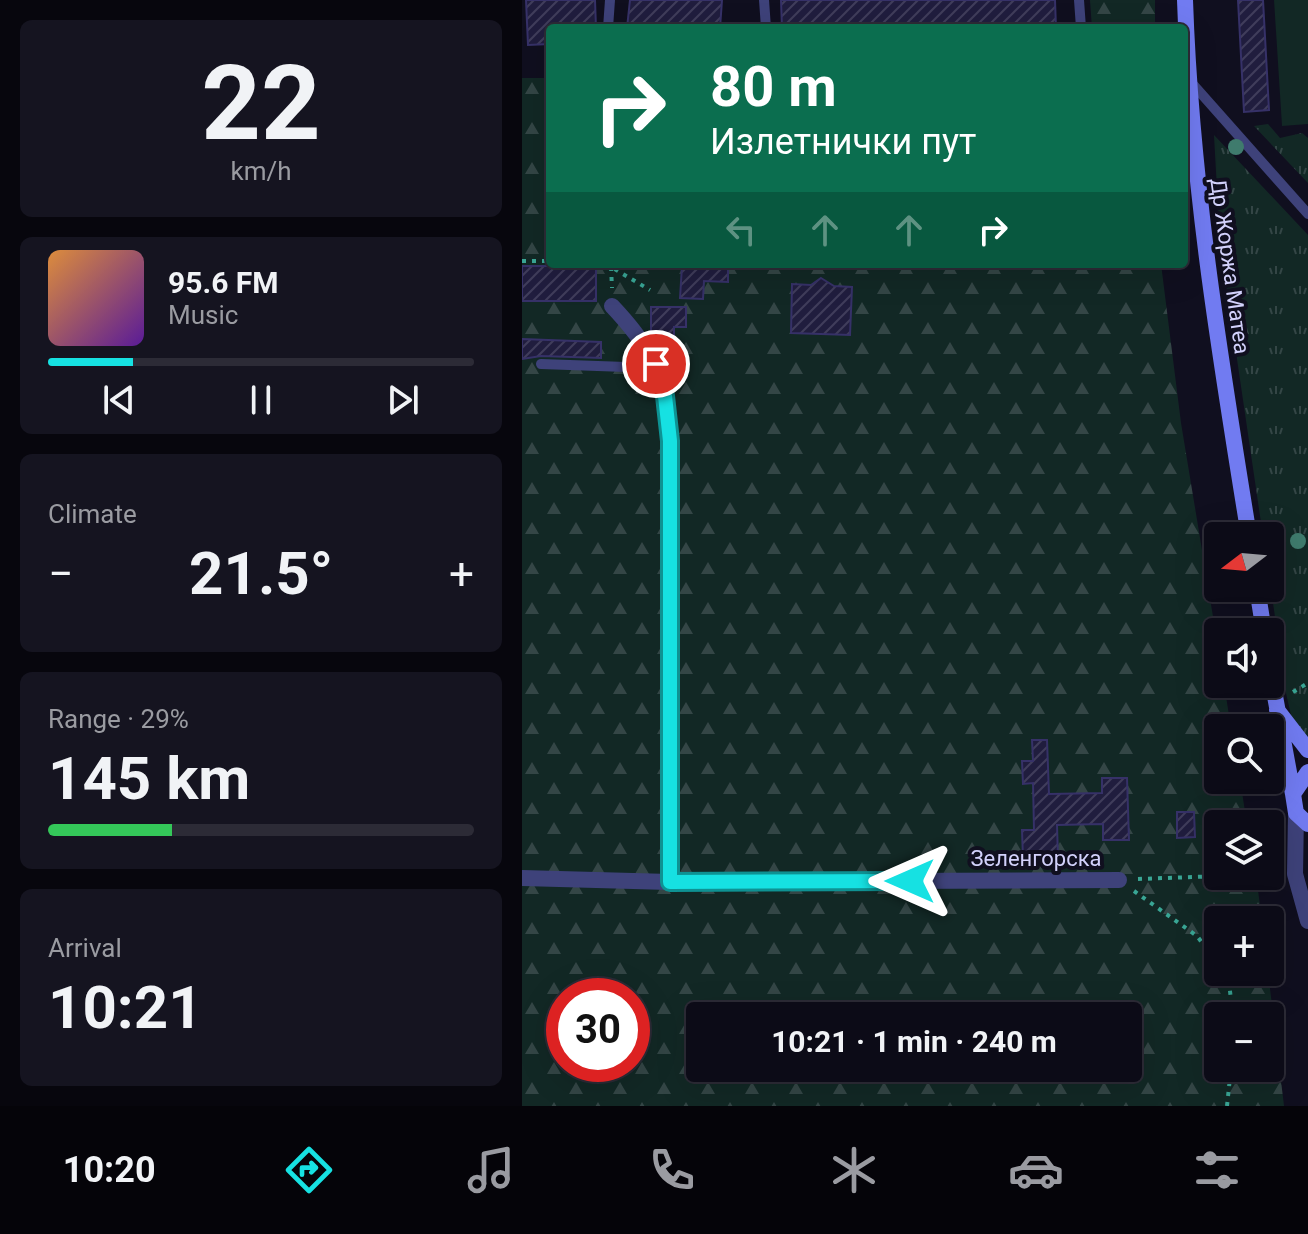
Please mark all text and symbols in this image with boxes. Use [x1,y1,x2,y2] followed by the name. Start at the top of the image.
[201,43,321,164] text: 22
[710,54,837,120] text: 80 m
[578,56,682,160] icon: right
[710,121,976,163] text: Излетнички пут
[230,156,292,186] text: km/h
[1205,176,1255,356] street label: Др Жоржа Матеа
[719,208,763,252] icon: left
[803,208,847,252] icon: ahead
[887,208,931,252] icon: ahead
[971,208,1015,252] icon: right
[168,265,279,300] text: 95.6 FM
[168,300,238,330] text: Music
[622,330,690,398] pin
[634,342,678,386] icon: arrive
[97,378,141,422] icon: previous
[239,378,283,422] icon: pause
[381,378,425,422] icon: next
[48,499,137,529] text: Climate
[1204,522,1284,602] north arrow
[1204,522,1284,1082] map controls
[189,538,333,609] text: 21.5°
[48,548,73,600] text: −
[449,548,474,600] text: +
[1204,618,1284,698] button: sound
[48,704,189,734] text: Range · 29%
[1204,714,1284,794] button: search
[48,743,250,814] text: 145 km
[1204,810,1284,890] button: layers
[868,839,952,923] position arrow
[970,846,1102,871] street label: Зеленгорска
[1204,906,1284,986] button: +
[48,933,122,963] text: Arrival
[48,972,203,1043] text: 10:21
[546,978,650,1082] speed limit sign: 30
[1204,1002,1284,1082] button: −
[771,1024,1057,1059] text: 10:21 · 1 min · 240 m
[281,1142,337,1198] icon: directions
[463,1142,519,1198] icon: music
[644,1142,700,1198] icon: phone
[826,1142,882,1198] icon: climate
[1008,1142,1064,1198] icon: car
[1189,1142,1245,1198] icon: filters
[63,1149,156,1191] text: 10:20

